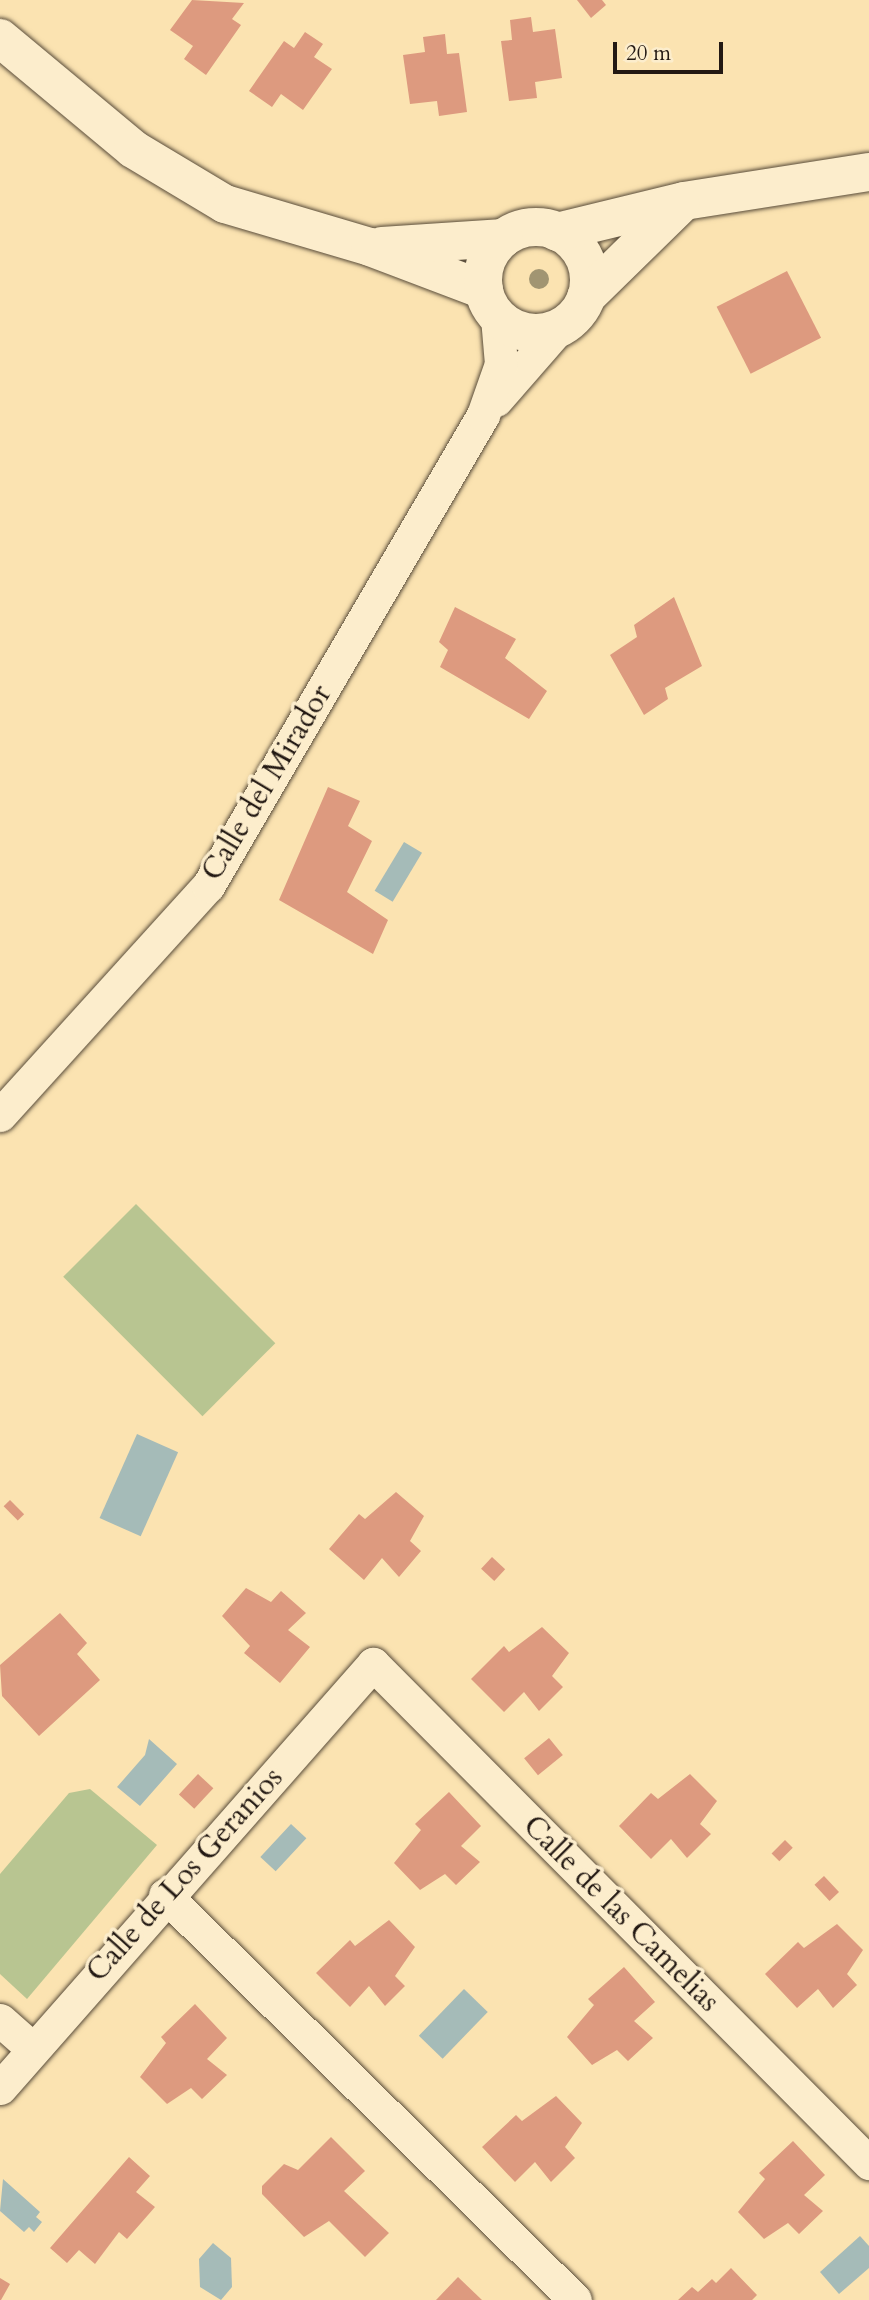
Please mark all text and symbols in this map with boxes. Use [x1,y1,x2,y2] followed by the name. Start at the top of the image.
[617,28,727,72] scale bar
[626,39,671,68] text: 20 m
[194,679,340,887] street label: Calle del Mirador
[79,1760,291,1990] street label: Calle de Los Geranios
[515,1808,727,2020] street label: Calle de las Camelias

